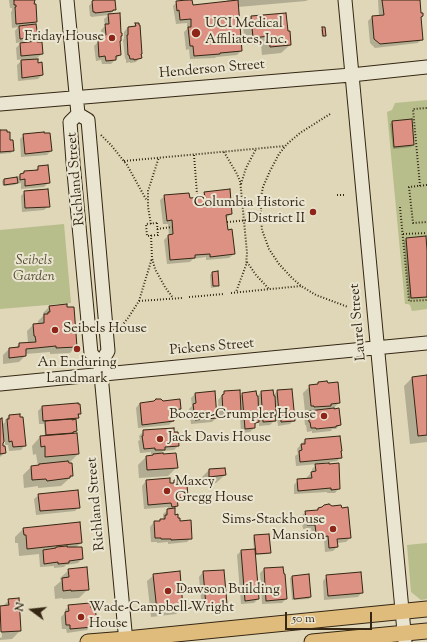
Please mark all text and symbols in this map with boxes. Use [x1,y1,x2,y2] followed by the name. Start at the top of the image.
[205,17,287,50] place label: UCI Medical Affiliates, Inc.
[190,27,202,39] marker: UCI Medical Affiliates, Inc.
[24,30,104,46] place label: Friday House
[107,33,117,43] marker: Friday House
[159,57,265,83] street label: Henderson Street
[65,131,89,227] street label: Richland Street
[194,196,305,228] place label: Columbia Historic District II
[308,207,318,217] marker: Columbia Historic District II
[13,254,55,286] park label: Seibels Garden
[347,283,371,361] street label: Laurel Street
[63,322,147,338] place label: Seibels House
[50,325,60,335] marker: Seibels House
[169,336,255,360] street label: Pickens Street
[72,344,82,354] marker: An Enduring Landmark
[37,356,117,388] place label: An Enduring Landmark
[169,408,316,424] place label: Boozer-Crumpler House
[319,411,329,421] marker: Boozer-Crumpler House
[168,431,271,447] place label: Jack Davis House
[155,434,165,444] marker: Jack Davis House
[85,456,109,552] street label: Richland Street
[175,475,254,508] place label: Maxcy Gregg House
[162,486,172,496] marker: Maxcy Gregg House
[222,513,325,546] place label: Sims-Stackhouse Mansion
[328,524,338,534] marker: Sims-Stackhouse Mansion
[176,583,280,599] place label: Dawson Building
[163,586,173,596] marker: Dawson Building
[12,590,52,630] north arrow
[12,601,29,613] text: N
[89,601,234,634] place label: Wade-Campbell-Wright House
[287,604,374,630] scale bar
[292,610,315,628] text: 50 m
[76,612,86,622] marker: Wade-Campbell-Wright House

